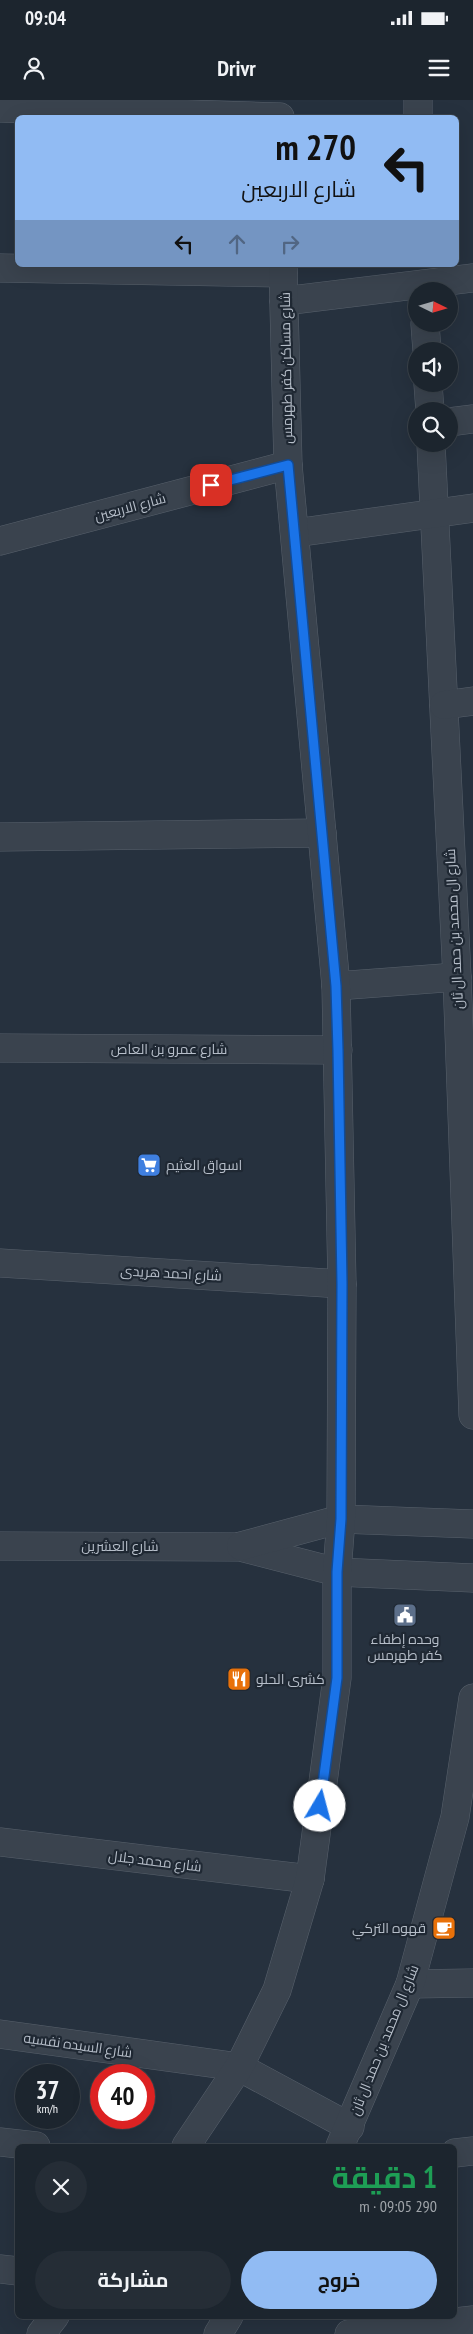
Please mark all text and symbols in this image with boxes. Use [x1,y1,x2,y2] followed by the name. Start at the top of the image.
[25,6,66,30] text: 09:04
[20,54,48,82] icon: person
[217,54,256,82] text: Drivr
[425,54,453,82] icon: menu
[275,124,356,170] text: 270 m
[374,135,439,200] icon: left
[241,175,356,203] text: شارع الاربعين
[170,230,198,258] icon: left
[223,230,251,258] icon: ahead
[276,230,304,258] icon: right
[408,282,458,332] north arrow
[408,282,458,452] map controls
[276,292,296,444] street label: شارع مساكن كفر طهرمس
[408,342,458,392] button: sound
[408,402,458,452] button: search
[190,464,232,506] pin
[197,471,225,499] icon: arrive
[92,489,168,525] street label: شارع الاربعين
[441,848,467,1010] street label: شارع ال محمد بن حمد ال ثان
[111,1040,227,1058] street label: شارع عمرو بن العاص
[136,1152,162,1178] supermarket icon: اسواق العثيم
[166,1156,242,1175] place label: اسواق العثيم
[120,1261,222,1285] street label: شارع احمد هريدى
[81,1537,159,1555] street label: شارع العشرين
[392,1602,418,1628] public building icon: وحده إطفاء كفر طهرمس
[367,1630,443,1664] place label: وحده إطفاء كفر طهرمس
[226,1666,252,1692] restaurant icon: كشرى الحلو
[256,1670,325,1688] place label: كشرى الحلو
[293,1779,345,1831] position arrow
[107,1846,203,1876] street label: شارع محمد جلال
[431,1915,457,1941] cafe icon: قهوه التركي
[352,1919,426,1940] place label: قهوه التركي
[346,1962,422,2118] street label: شارع ال محمد بن حمد ال ثان
[23,2028,133,2062] street label: شارع السيده نفسيه
[90,2064,155,2129] speed limit sign: 40
[36,2074,59,2106] text: 37
[37,2101,58,2116] text: km/h
[332,2157,437,2196] text: 1 دقيقة
[35,2161,87,2213] button: close
[359,2196,437,2216] text: 290 m · 09:05
[35,2251,231,2309] button: مشاركة
[241,2251,437,2309] button: خروج

